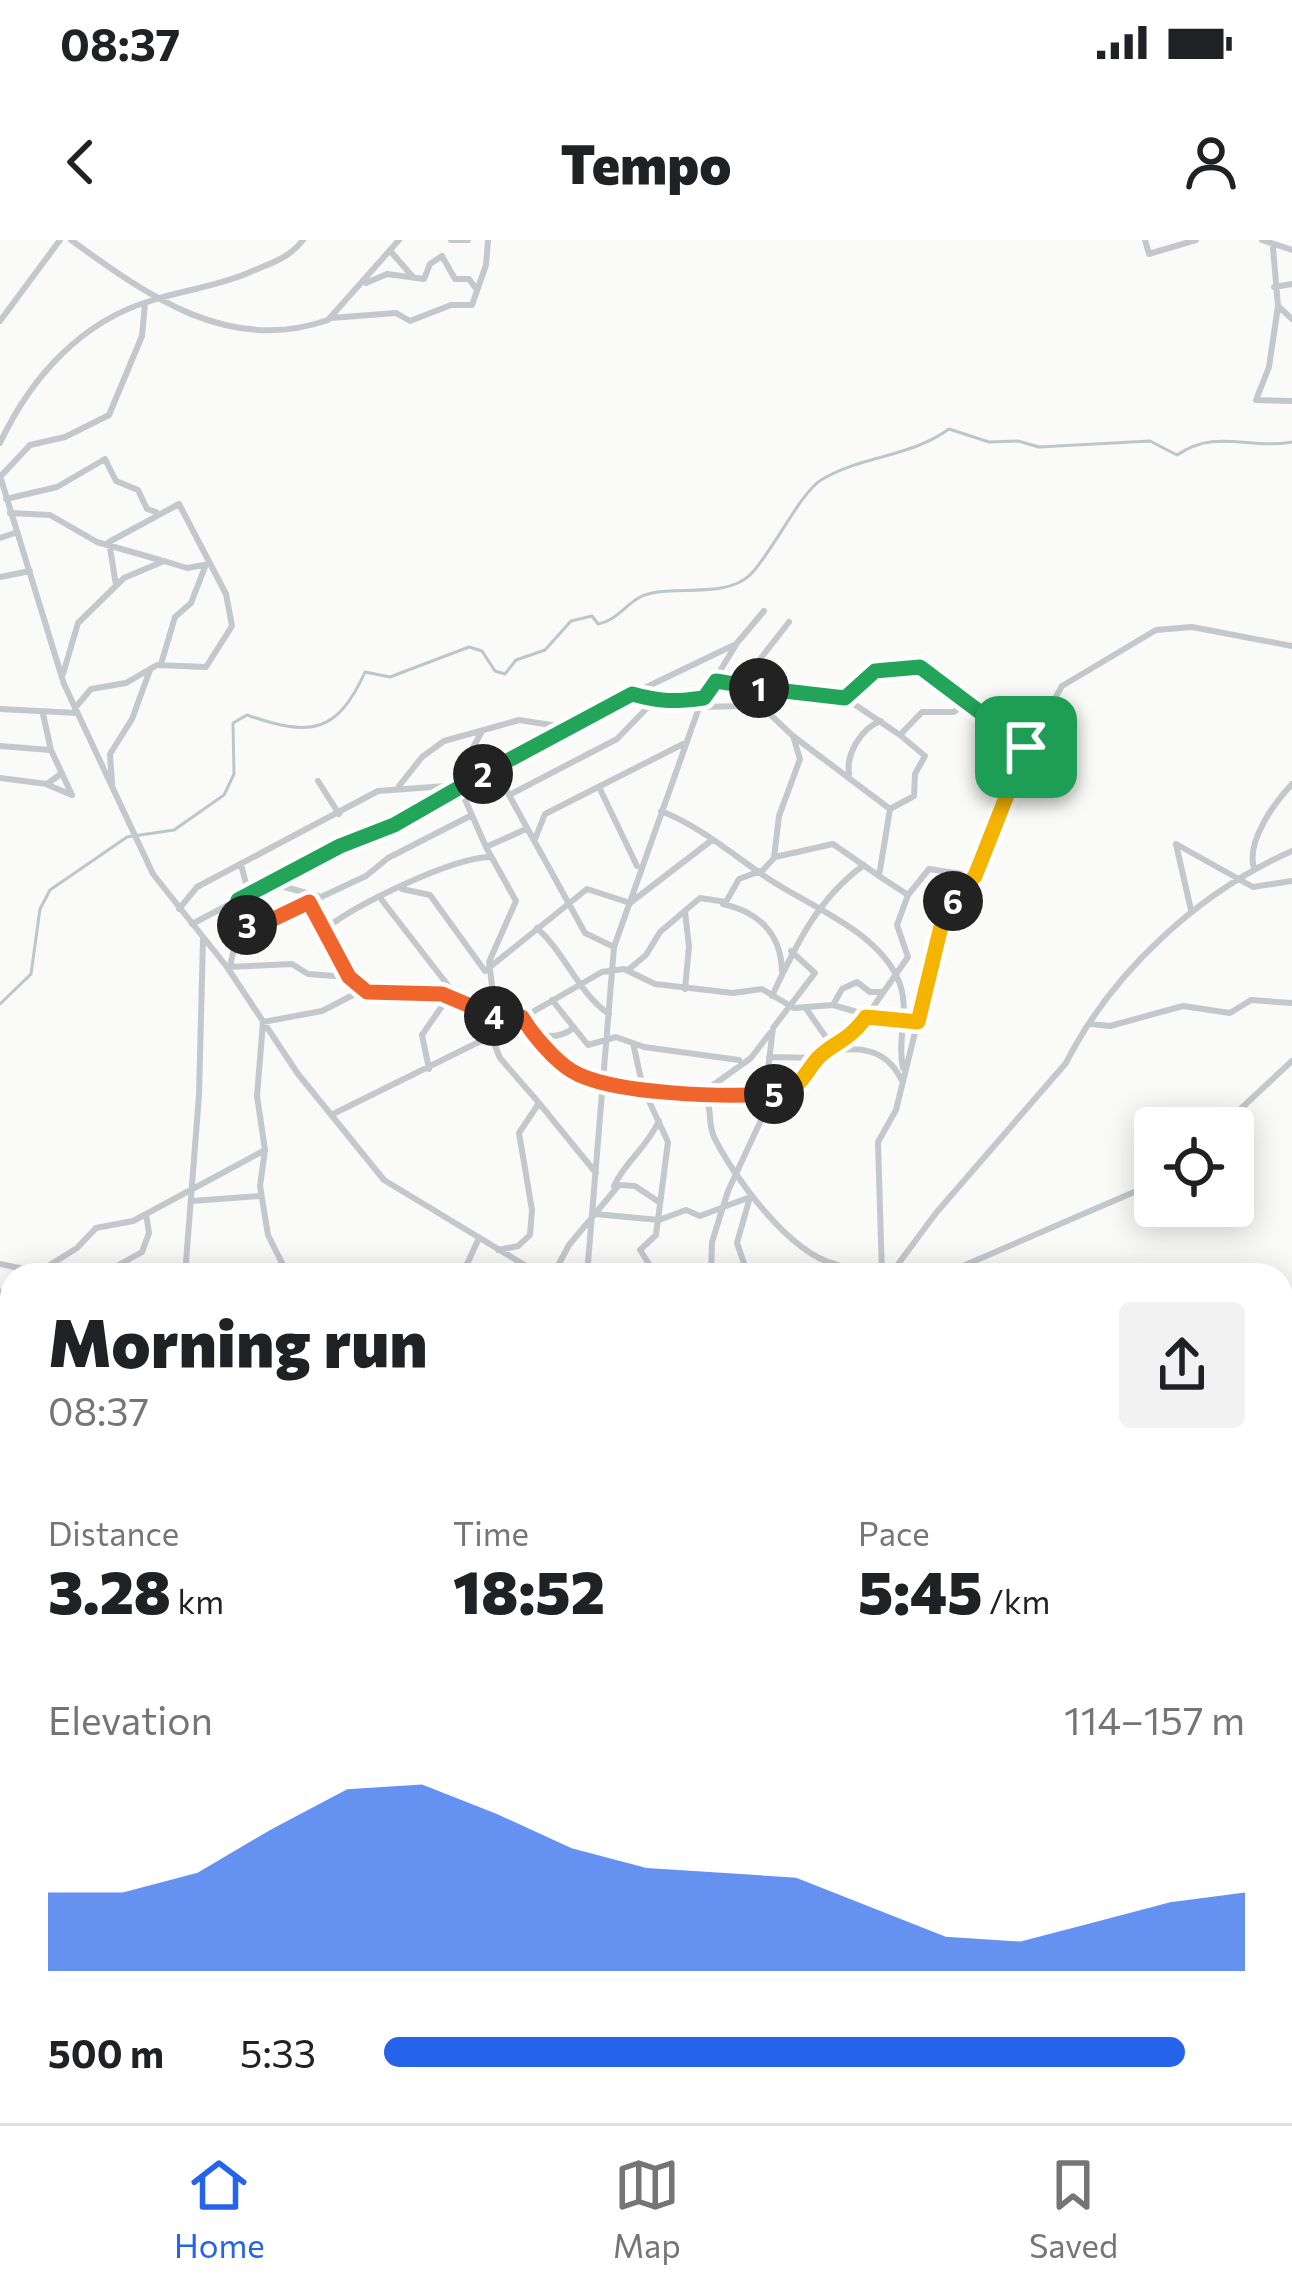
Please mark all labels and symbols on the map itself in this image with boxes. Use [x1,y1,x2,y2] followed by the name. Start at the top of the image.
[729,658,789,718] pin: 1
[975,696,1077,798] pin
[453,744,513,804] pin: 2
[923,871,983,931] pin: 6
[217,895,277,955] pin: 3
[464,986,524,1046] pin: 4
[744,1064,804,1124] pin: 5

